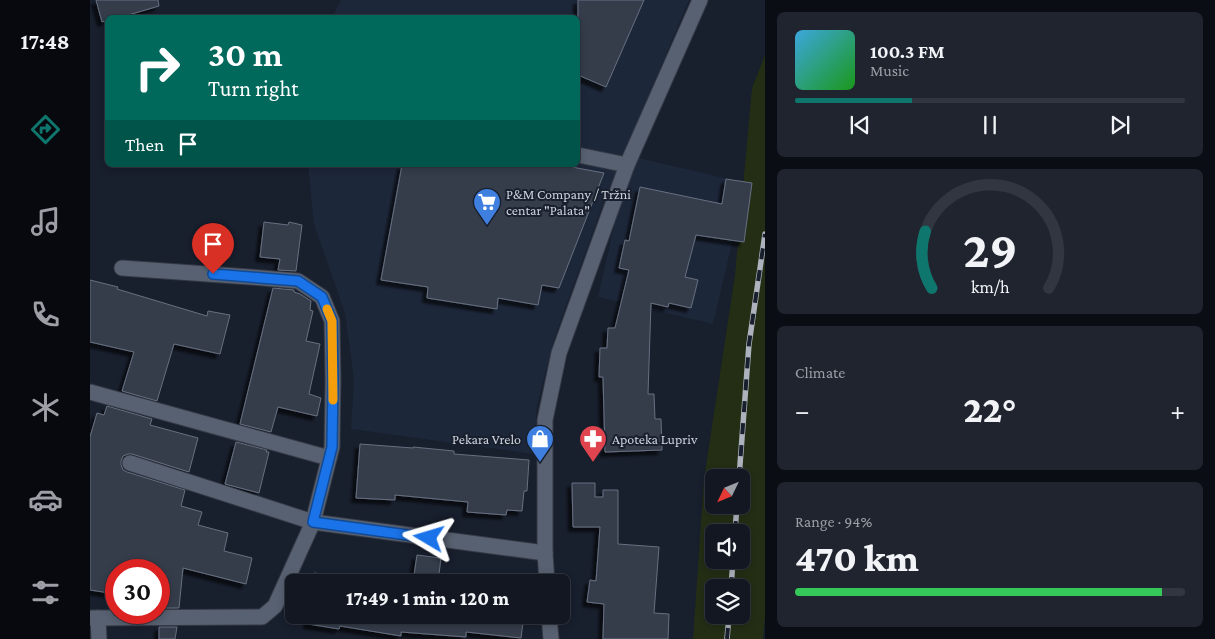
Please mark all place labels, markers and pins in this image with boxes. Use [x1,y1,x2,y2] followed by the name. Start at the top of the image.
[506,186,631,218] place label: P&M Company / Tržni centar "Palata"
[472,187,502,226] supermarket icon: P&M Company / Tržni centar "Palata"
[192,223,234,274] pin
[525,424,555,463] shop icon: Pekara Vrelo
[578,424,608,463] pharmacy icon: Apoteka Lupriv
[452,431,521,447] place label: Pekara Vrelo
[612,431,698,447] place label: Apoteka Lupriv

